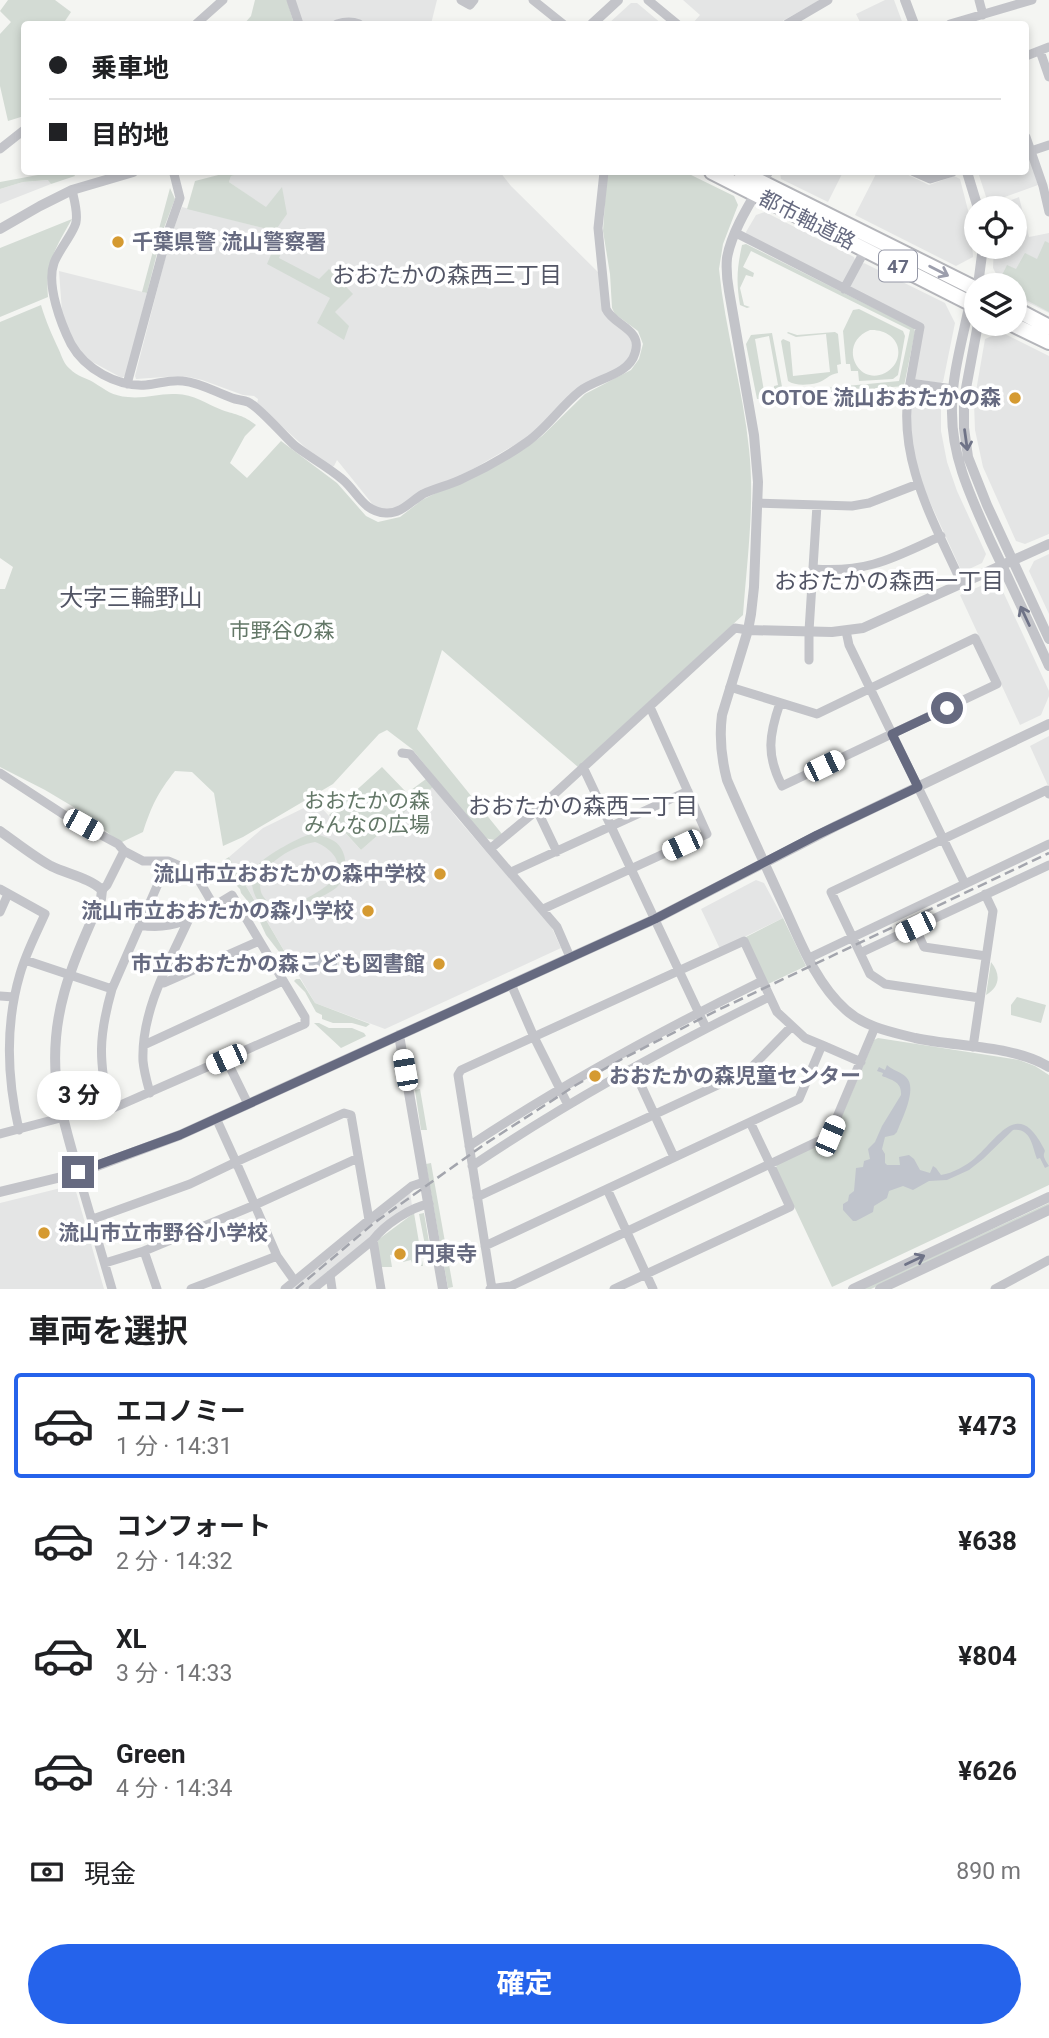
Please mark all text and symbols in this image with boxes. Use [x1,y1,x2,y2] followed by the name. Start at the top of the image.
[91,53,169,83] text: 乗車地
[91,120,169,150] text: 目的地
[755,185,859,255] street label: 都市軸道路
[964,196,1027,336] map controls
[964,196,1027,259] button: locate
[132,230,326,254] place label: 千葉県警 流山警察署
[110,234,126,250] marker: 千葉県警 流山警察署
[879,250,917,282] road number: 47
[332,262,562,289] district label: おおたかの森西三丁目
[929,264,949,278] one-way arrow
[964,273,1027,336] button: layers
[761,386,1001,410] place label: COTOE 流山おおたかの森
[1007,390,1023,406] marker: COTOE 流山おおたかの森
[959,428,972,450] one-way arrow
[774,568,1004,595] district label: おおたかの森西一丁目
[59,584,203,612] district label: 大字三輪野山
[1018,606,1032,627] one-way arrow
[230,619,335,643] park label: 市野谷の森
[931,692,963,724] route start
[801,747,848,785] car
[304,789,430,837] park label: おおたかの森 みんなの広場
[468,793,698,820] district label: おおたかの森西二丁目
[60,806,107,844] car
[659,827,706,863] car
[153,862,426,886] place label: 流山市立おおたかの森中学校
[432,866,448,882] marker: 流山市立おおたかの森中学校
[81,899,354,923] place label: 流山市立おおたかの森小学校
[360,903,376,919] marker: 流山市立おおたかの森小学校
[892,908,939,946] car
[131,952,425,976] place label: 市立おおたかの森こども図書館
[431,956,447,972] marker: 市立おおたかの森こども図書館
[203,1041,250,1077] car
[392,1047,419,1093] car
[609,1064,861,1088] place label: おおたかの森児童センター
[587,1068,603,1084] marker: おおたかの森児童センター
[36,1070,120,1120] callout: 3 分
[58,1082,100,1109] text: 3 分
[813,1113,848,1159] car
[62,1156,94,1188] route end
[58,1221,268,1245] place label: 流山市立市野谷小学校
[36,1225,52,1241] marker: 流山市立市野谷小学校
[414,1242,477,1266] place label: 円東寺
[392,1246,408,1262] marker: 円東寺
[904,1253,925,1266] one-way arrow
[28,1312,188,1350] text: 車両を選択
[32,1394,95,1457] icon: car
[116,1396,246,1426] text: エコノミー
[958,1411,1017,1441] text: ¥473
[116,1433,232,1460] text: 1 分 · 14:31
[32,1509,95,1572] icon: car
[116,1511,271,1541] text: コンフォート
[958,1526,1017,1556] text: ¥638
[116,1548,232,1575] text: 2 分 · 14:32
[32,1624,95,1687] icon: car
[116,1624,147,1654] text: XL
[958,1641,1017,1671] text: ¥804
[116,1660,232,1687] text: 3 分 · 14:33
[32,1739,95,1802] icon: car
[116,1739,186,1769] text: Green
[958,1756,1017,1786] text: ¥626
[116,1775,232,1802] text: 4 分 · 14:34
[28,1853,66,1891] icon: cash
[956,1858,1021,1885] text: 890 m
[84,1859,136,1889] text: 現金
[28,1944,1021,2024] button: 確定

